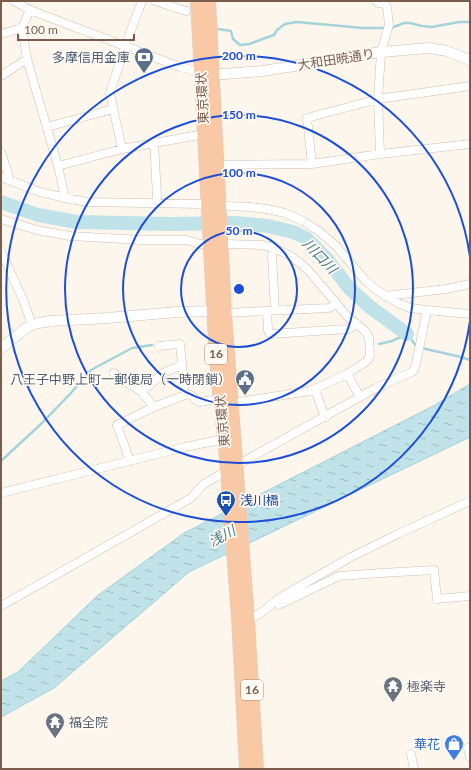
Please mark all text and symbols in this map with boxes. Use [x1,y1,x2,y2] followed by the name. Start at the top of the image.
[18,16,134,42] scale bar
[24,22,58,37] text: 100 m
[296,45,376,73] street label: 大和田暁通り
[133,46,155,74] bank icon: 多摩信用金庫
[222,48,256,63] text: 200 m
[52,49,130,65] place label: 多摩信用金庫
[193,72,211,124] street label: 東京環状
[222,107,256,122] text: 150 m
[222,165,256,180] text: 100 m
[226,223,252,238] text: 50 m
[300,235,342,278] water label: 川口川
[232,282,246,296] centre of rings
[205,344,227,364] road number: 16
[234,368,256,396] public building icon: 八王子中野上町一郵便局（一時閉鎖）
[10,371,231,387] place label: 八王子中野上町一郵便局（一時閉鎖）
[212,394,232,448] street label: 東京環状
[215,489,237,517] bus stop icon: 浅川橋
[240,492,279,508] place label: 浅川橋
[205,521,240,550] water label: 浅川
[382,675,404,703] temple icon: 極楽寺
[407,678,446,694] place label: 極楽寺
[241,680,263,700] road number: 16
[44,711,66,739] temple icon: 福全院
[69,714,108,730] place label: 福全院
[443,733,465,761] shop icon: 華花
[414,736,440,752] place label: 華花

